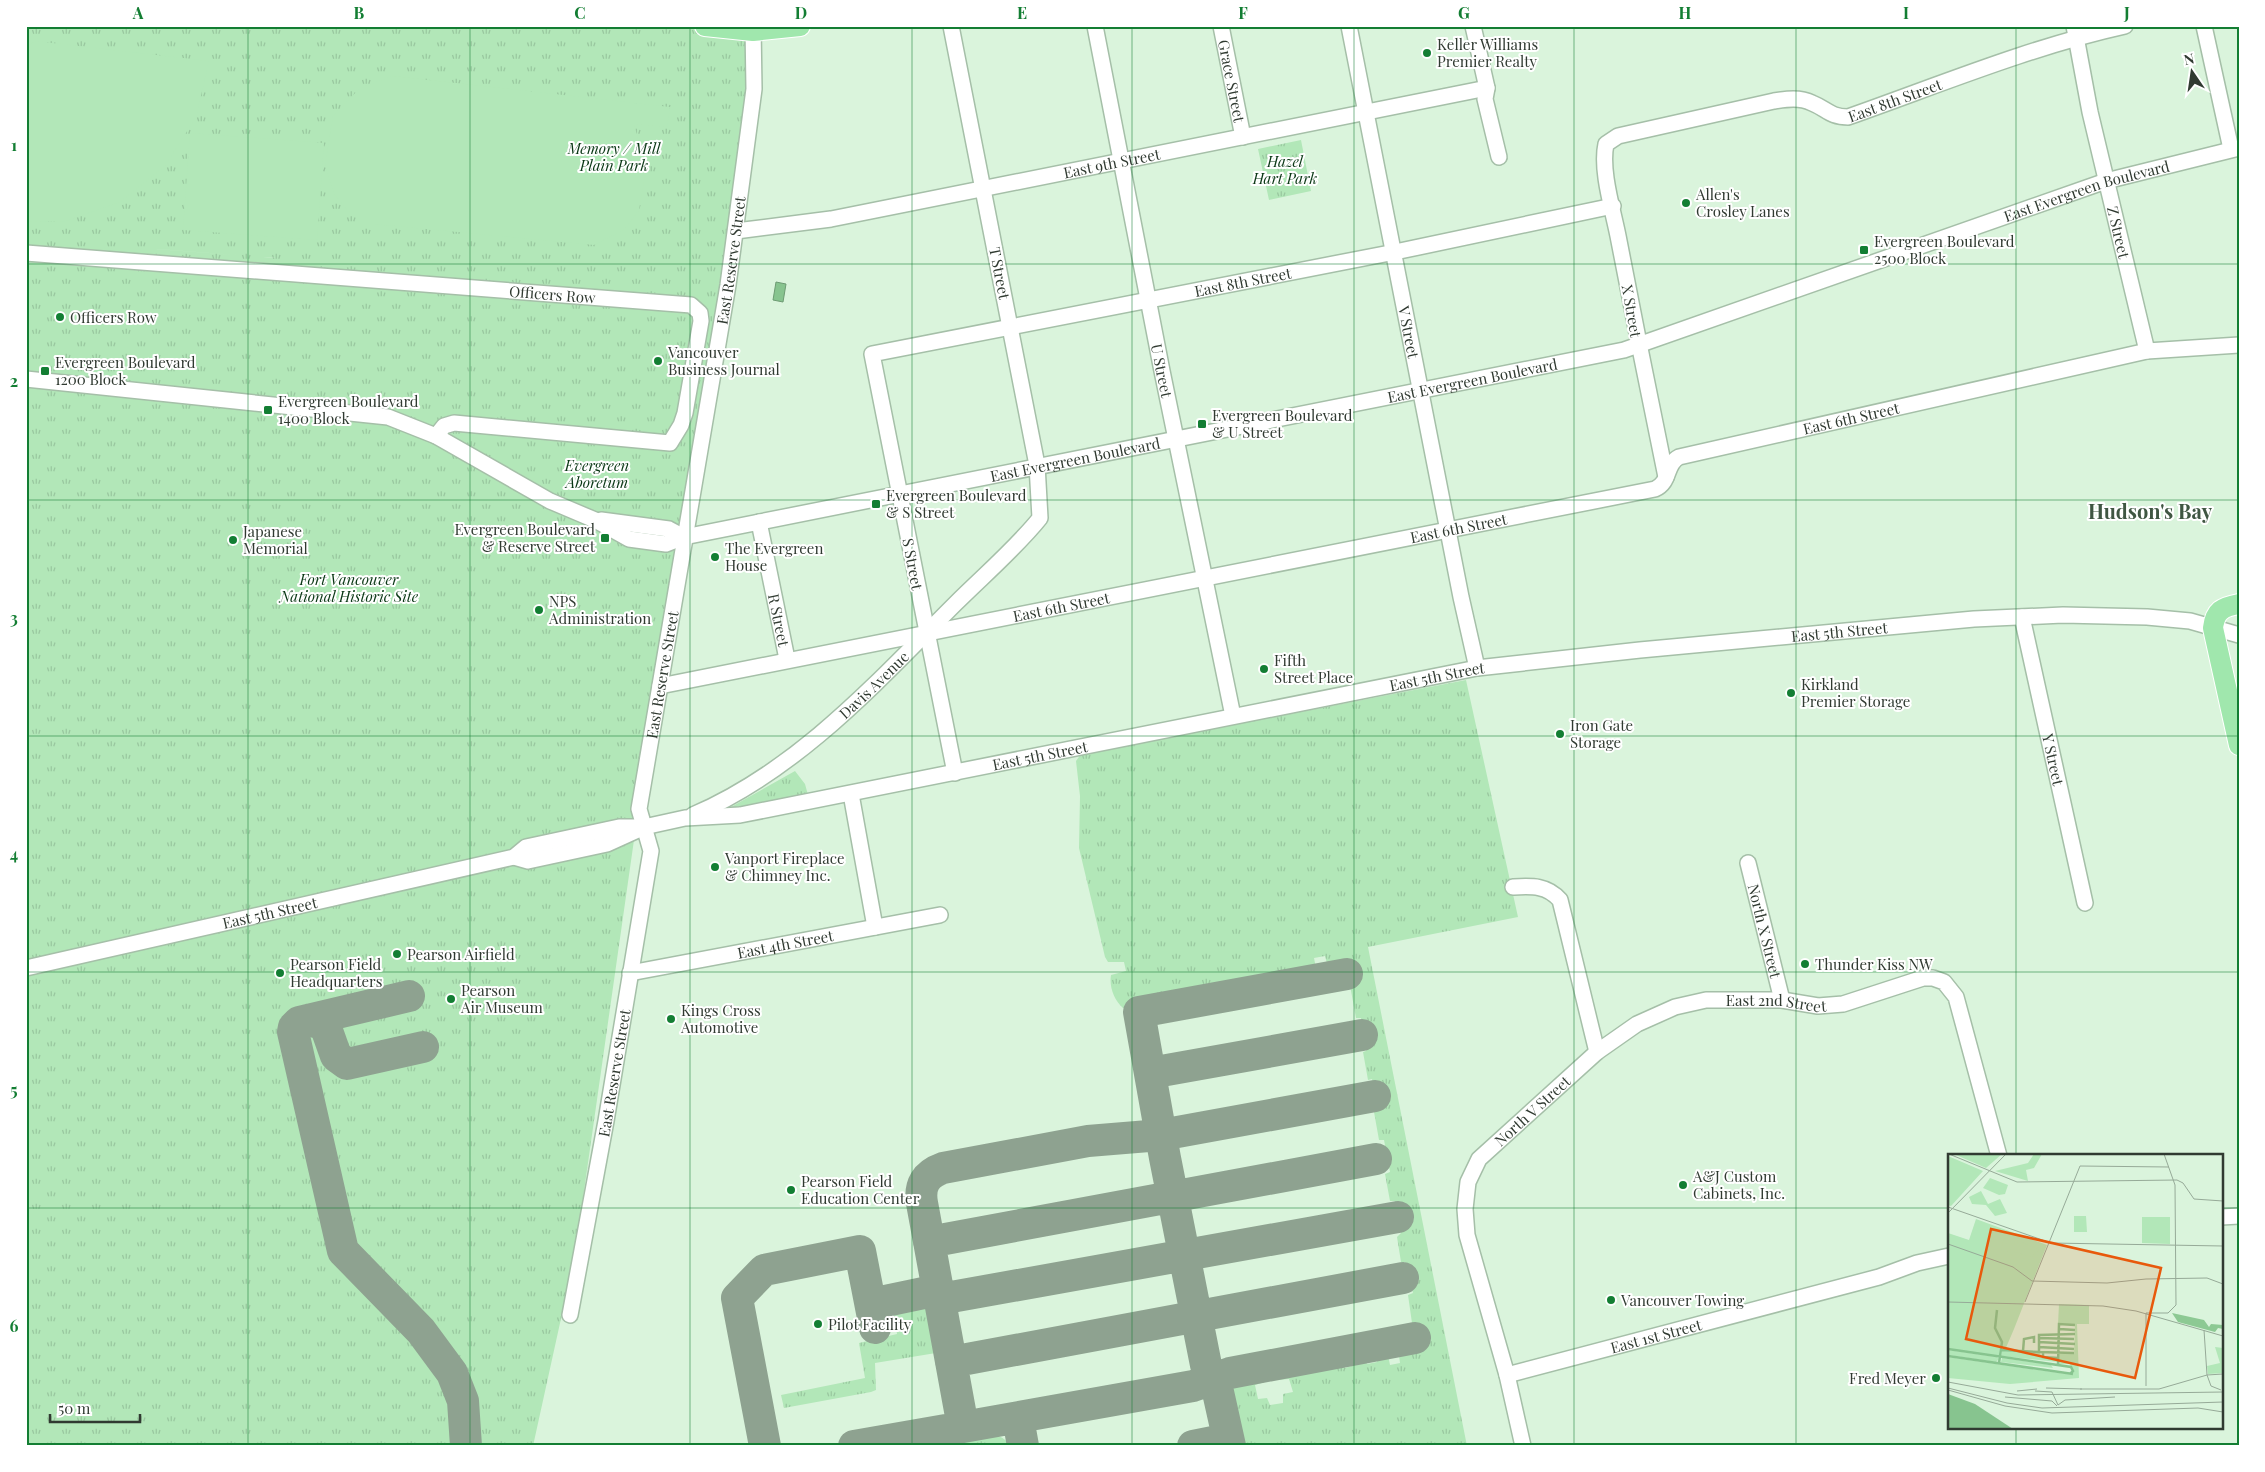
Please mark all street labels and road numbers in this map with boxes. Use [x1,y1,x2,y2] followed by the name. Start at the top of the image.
[1214,38,1250,125] street label: Grace Street
[1845,74,1945,126] street label: East 8th Street
[1062,143,1162,182] street label: East 9th Street
[2001,156,2172,226] street label: East Evergreen Boulevard
[711,194,750,326] street label: East Reserve Street
[2103,204,2135,261] street label: Z Street
[985,245,1015,302] street label: T Street
[1193,262,1294,301] street label: East 8th Street
[508,281,597,308] street label: Officers Row
[1618,283,1647,340] street label: X Street
[1394,303,1424,361] street label: V Street
[1147,342,1177,400] street label: U Street
[1386,353,1559,407] street label: East Evergreen Boulevard
[1801,397,1902,439] street label: East 6th Street
[988,432,1162,486] street label: East Evergreen Boulevard
[1408,508,1509,547] street label: East 6th Street
[898,537,928,592] street label: S Street
[1011,587,1112,626] street label: East 6th Street
[764,592,794,649] street label: R Street
[641,609,683,740] street label: East Reserve Street
[1790,617,1889,646] street label: East 5th Street
[835,647,913,723] street label: Davis Avenue
[1388,657,1486,695] street label: East 5th Street
[2038,731,2069,788] street label: Y Street
[991,736,1090,774] street label: East 5th Street
[1744,882,1786,981] street label: North X Street
[220,892,320,933] street label: East 5th Street
[736,925,836,963] street label: East 4th Street
[1726,990,1828,1016] street label: East 2nd Street
[593,1007,635,1139] street label: East Reserve Street
[1490,1071,1575,1150] street label: North V Street
[1608,1314,1704,1357] street label: East 1st Street

